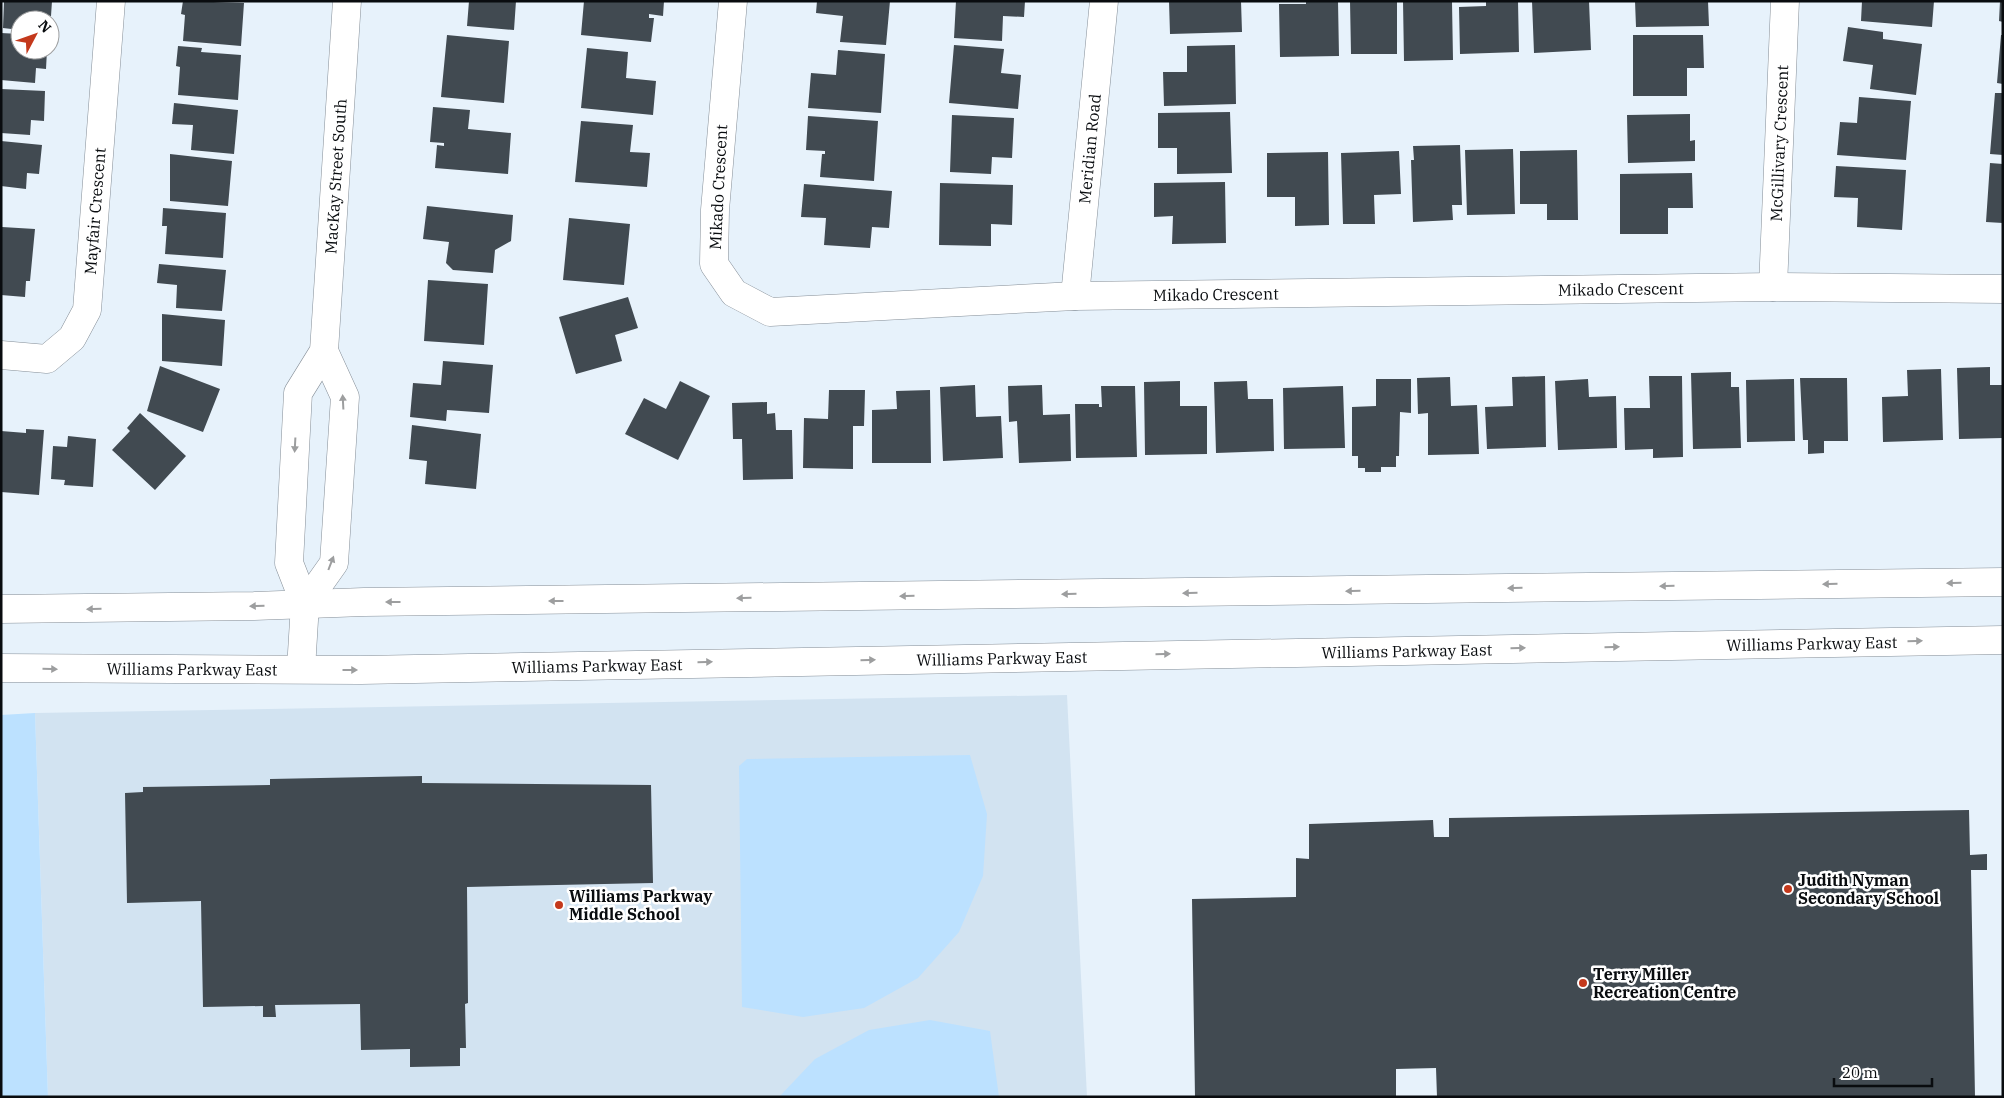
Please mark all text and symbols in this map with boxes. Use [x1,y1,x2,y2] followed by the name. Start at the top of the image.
[10,10,60,60] north arrow
[34,16,55,37] text: N
[1766,64,1792,222] street label: McGillivary Crescent
[1074,93,1105,205] street label: Meridian Road
[320,98,351,254] street label: MacKay Street South
[705,123,731,250] street label: Mikado Crescent
[80,146,110,275] street label: Mayfair Crescent
[1558,278,1684,300] street label: Mikado Crescent
[1153,283,1279,305] street label: Mikado Crescent
[339,394,347,410] one-way arrow
[291,437,299,453] one-way arrow
[327,555,335,570] one-way arrow
[1946,579,1962,587] one-way arrow
[1821,581,1837,589] one-way arrow
[1659,583,1675,591] one-way arrow
[1507,584,1523,592] one-way arrow
[1345,587,1361,595] one-way arrow
[1182,589,1198,597] one-way arrow
[1061,590,1077,598] one-way arrow
[898,592,914,600] one-way arrow
[736,595,752,603] one-way arrow
[548,597,564,605] one-way arrow
[385,598,401,606] one-way arrow
[249,602,265,610] one-way arrow
[86,605,102,613] one-way arrow
[1726,632,1898,655] street label: Williams Parkway East
[1907,637,1923,645] one-way arrow
[1321,639,1493,662] street label: Williams Parkway East
[1605,642,1621,650] one-way arrow
[1511,644,1527,652] one-way arrow
[916,647,1088,670] street label: Williams Parkway East
[1156,650,1172,658] one-way arrow
[511,654,683,677] street label: Williams Parkway East
[860,655,876,663] one-way arrow
[697,658,713,666] one-way arrow
[106,659,278,680] street label: Williams Parkway East
[42,665,58,673] one-way arrow
[342,666,358,674] one-way arrow
[1798,870,1939,908] place label: Judith Nyman Secondary School
[1782,883,1794,895] marker: Judith Nyman Secondary School
[569,886,713,924] place label: Williams Parkway Middle School
[553,899,565,911] marker: Williams Parkway Middle School
[1593,964,1736,1002] place label: Terry Miller Recreation Centre
[1577,977,1589,989] marker: Terry Miller Recreation Centre
[1834,1056,1932,1088] scale bar
[1842,1063,1878,1082] text: 20 m

